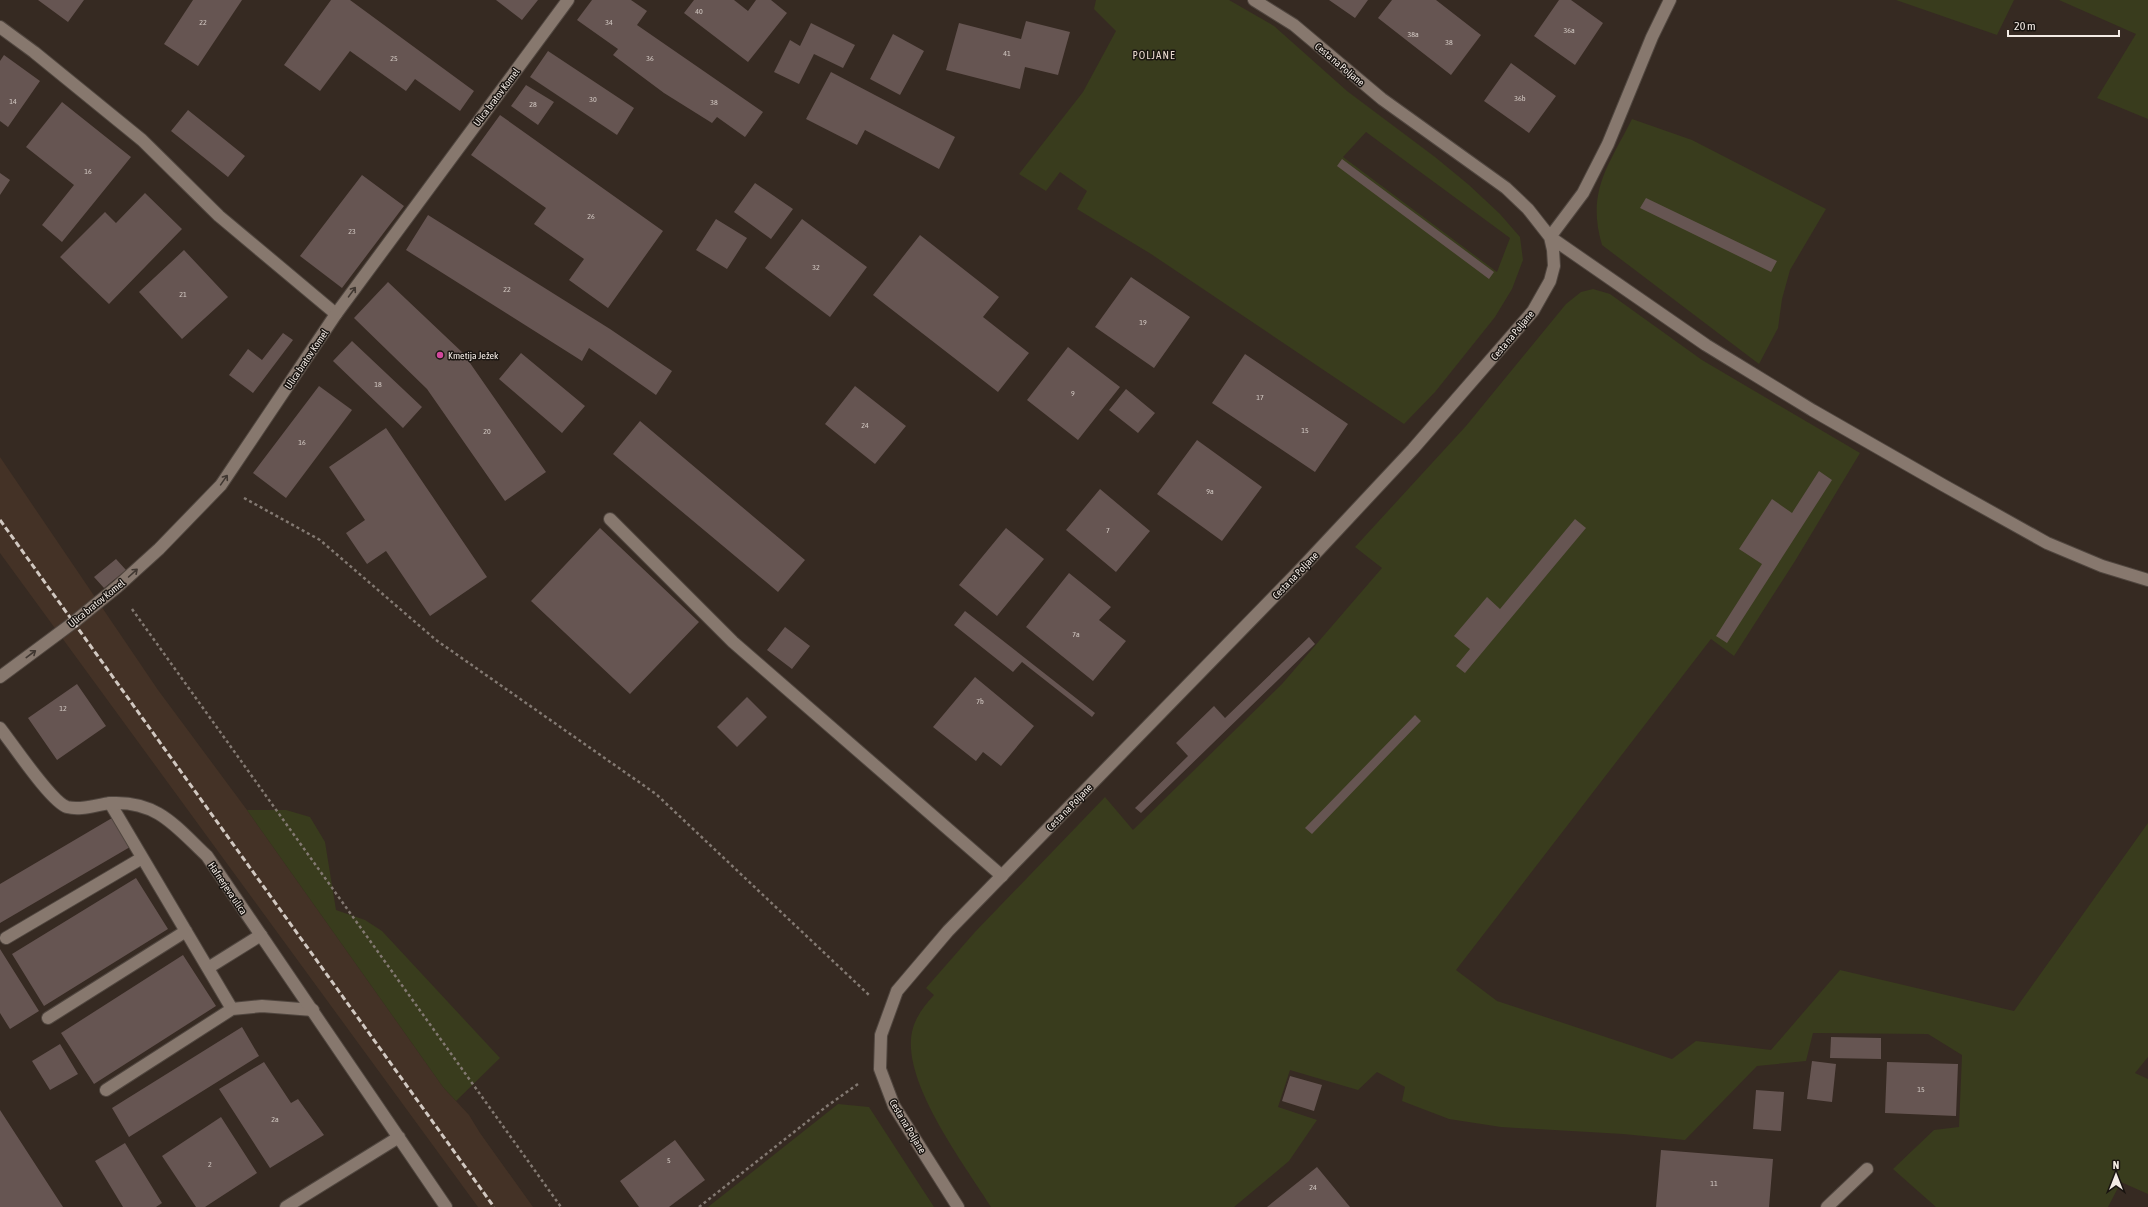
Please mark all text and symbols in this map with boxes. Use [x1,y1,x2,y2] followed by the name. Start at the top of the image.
[695,7,703,16] house number: 40
[2008,12,2119,38] scale bar
[199,18,207,27] house number: 22
[605,18,613,27] house number: 34
[2014,19,2036,33] text: 20 m
[1563,26,1575,35] house number: 36a
[1407,30,1419,39] house number: 38a
[1445,38,1453,47] house number: 38
[1313,41,1367,88] street label: Cesta na Poljane
[1003,49,1011,58] house number: 41
[1132,49,1176,61] district label: POLJANE
[390,54,398,63] house number: 25
[646,54,654,63] house number: 36
[471,66,522,128] street label: Ulica bratov Komel
[1514,94,1526,103] house number: 36b
[589,95,597,104] house number: 30
[9,97,17,106] house number: 14
[710,98,718,107] house number: 38
[529,100,537,109] house number: 28
[84,167,92,176] house number: 16
[587,212,595,221] house number: 26
[348,227,356,236] house number: 23
[812,263,820,272] house number: 32
[503,285,511,294] house number: 22
[348,286,357,297] one-way arrow
[179,290,187,299] house number: 21
[1489,308,1536,362] street label: Cesta na Poljane
[1139,318,1147,327] house number: 19
[282,327,331,391] street label: Ulica bratov Komel
[435,350,445,360] marker: Kmetija Ježek
[448,350,499,361] place label: Kmetija Ježek
[374,380,382,389] house number: 18
[1071,389,1075,398] house number: 9
[1256,393,1264,402] house number: 17
[861,421,869,430] house number: 24
[1301,426,1309,435] house number: 15
[483,427,491,436] house number: 20
[298,438,306,447] house number: 16
[220,475,228,486] one-way arrow
[1206,487,1214,496] house number: 9a
[1106,526,1110,535] house number: 7
[1270,549,1321,601] street label: Cesta na Poljane
[128,568,138,577] one-way arrow
[66,577,127,629] street label: Ulica bratov Komel
[1072,630,1080,639] house number: 7a
[26,649,37,658] one-way arrow
[976,697,984,706] house number: 7b
[59,704,67,713] house number: 12
[1044,781,1095,833] street label: Cesta na Poljane
[206,860,249,917] street label: Hafnerjeva ulica
[1917,1085,1925,1094] house number: 15
[887,1097,928,1156] street label: Cesta na Poljane
[271,1115,279,1124] house number: 2a
[2096,1155,2136,1195] north arrow
[667,1156,671,1165] house number: 5
[2113,1159,2119,1171] text: N
[208,1160,212,1169] house number: 2
[1710,1179,1718,1188] house number: 11
[1309,1183,1317,1192] house number: 24

